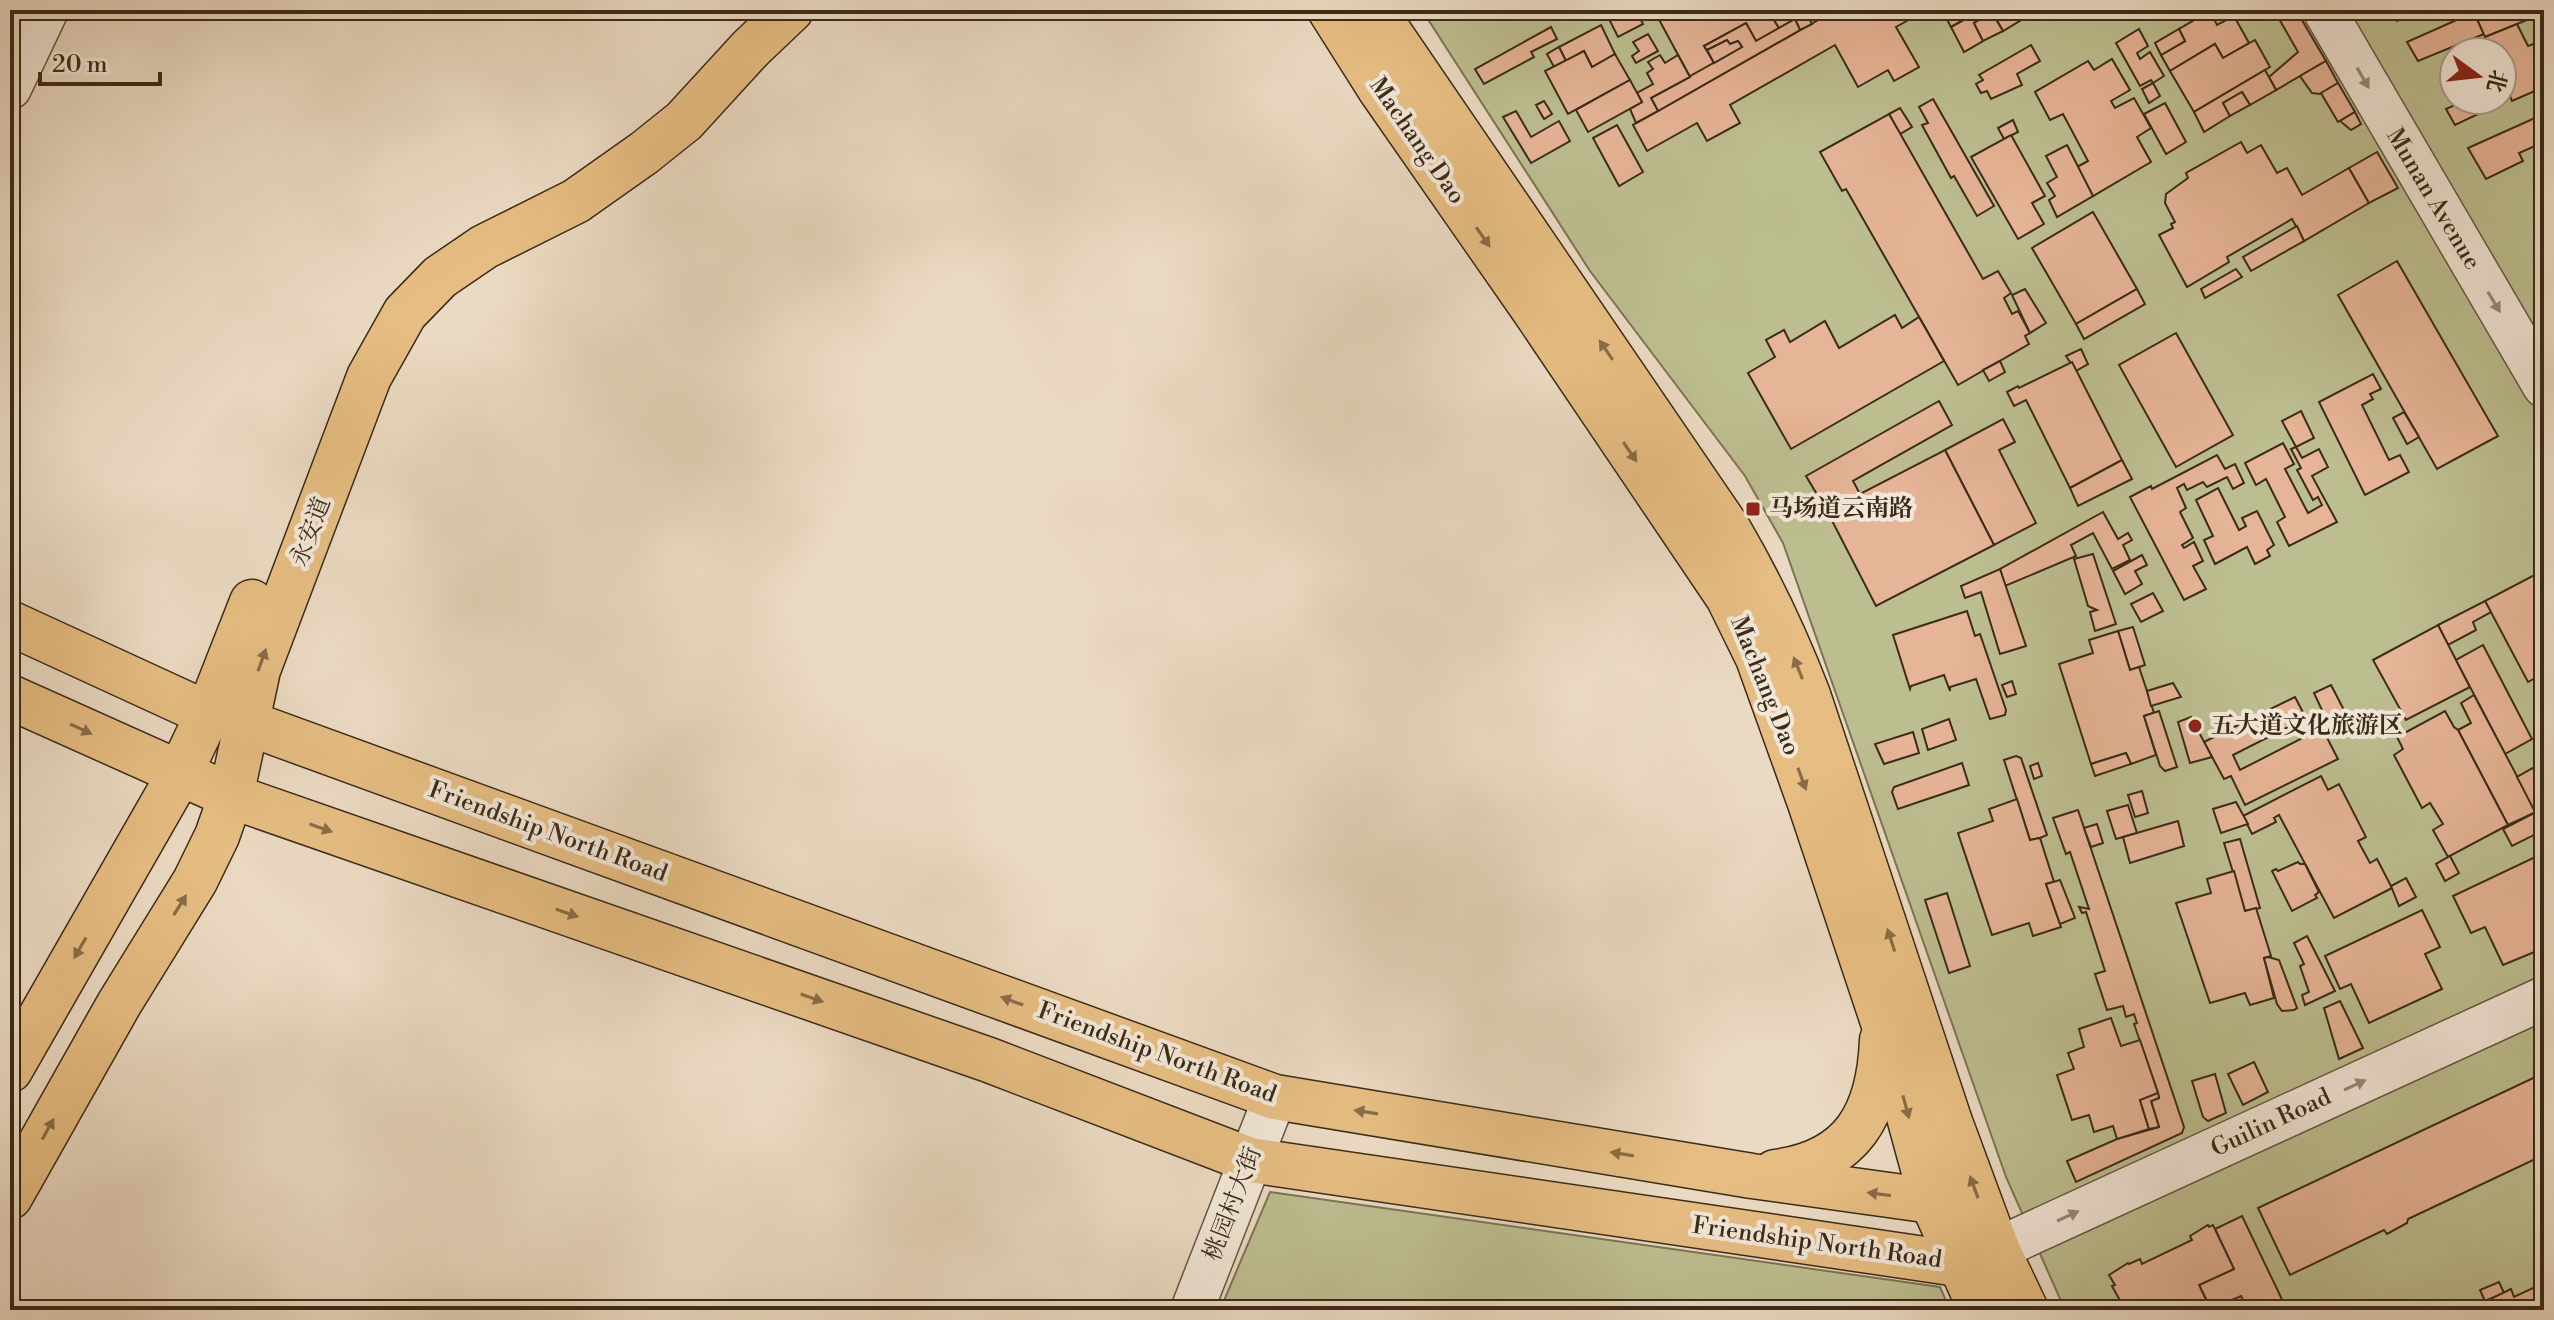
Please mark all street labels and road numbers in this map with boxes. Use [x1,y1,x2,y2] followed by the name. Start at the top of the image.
[1362,72,1472,210] street label: Machang Dao
[2379,123,2487,275] street label: Munan Avenue
[284,493,338,571] street label: 永安道
[1723,612,1807,760] street label: Machang Dao
[425,775,672,889] street label: Friendship North Road
[1034,996,1281,1110] street label: Friendship North Road
[2206,1082,2336,1164] street label: Guilin Road
[1197,1143,1269,1265] street label: 桃园村大街
[1690,1211,1944,1275] street label: Friendship North Road

